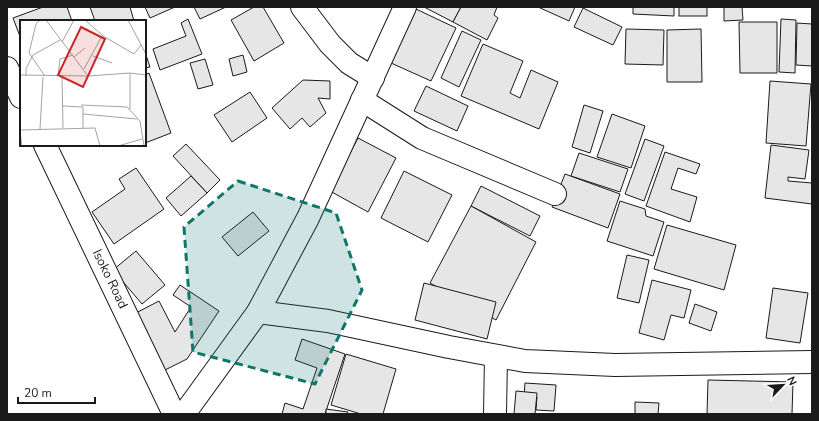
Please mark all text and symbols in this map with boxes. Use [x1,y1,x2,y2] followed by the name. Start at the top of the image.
[20,20,146,146] inset map
[88,246,132,312] street label: Isoko Road
[763,365,803,405] north arrow
[783,374,800,388] text: N
[18,379,95,405] scale bar
[24,385,52,401] text: 20 m

